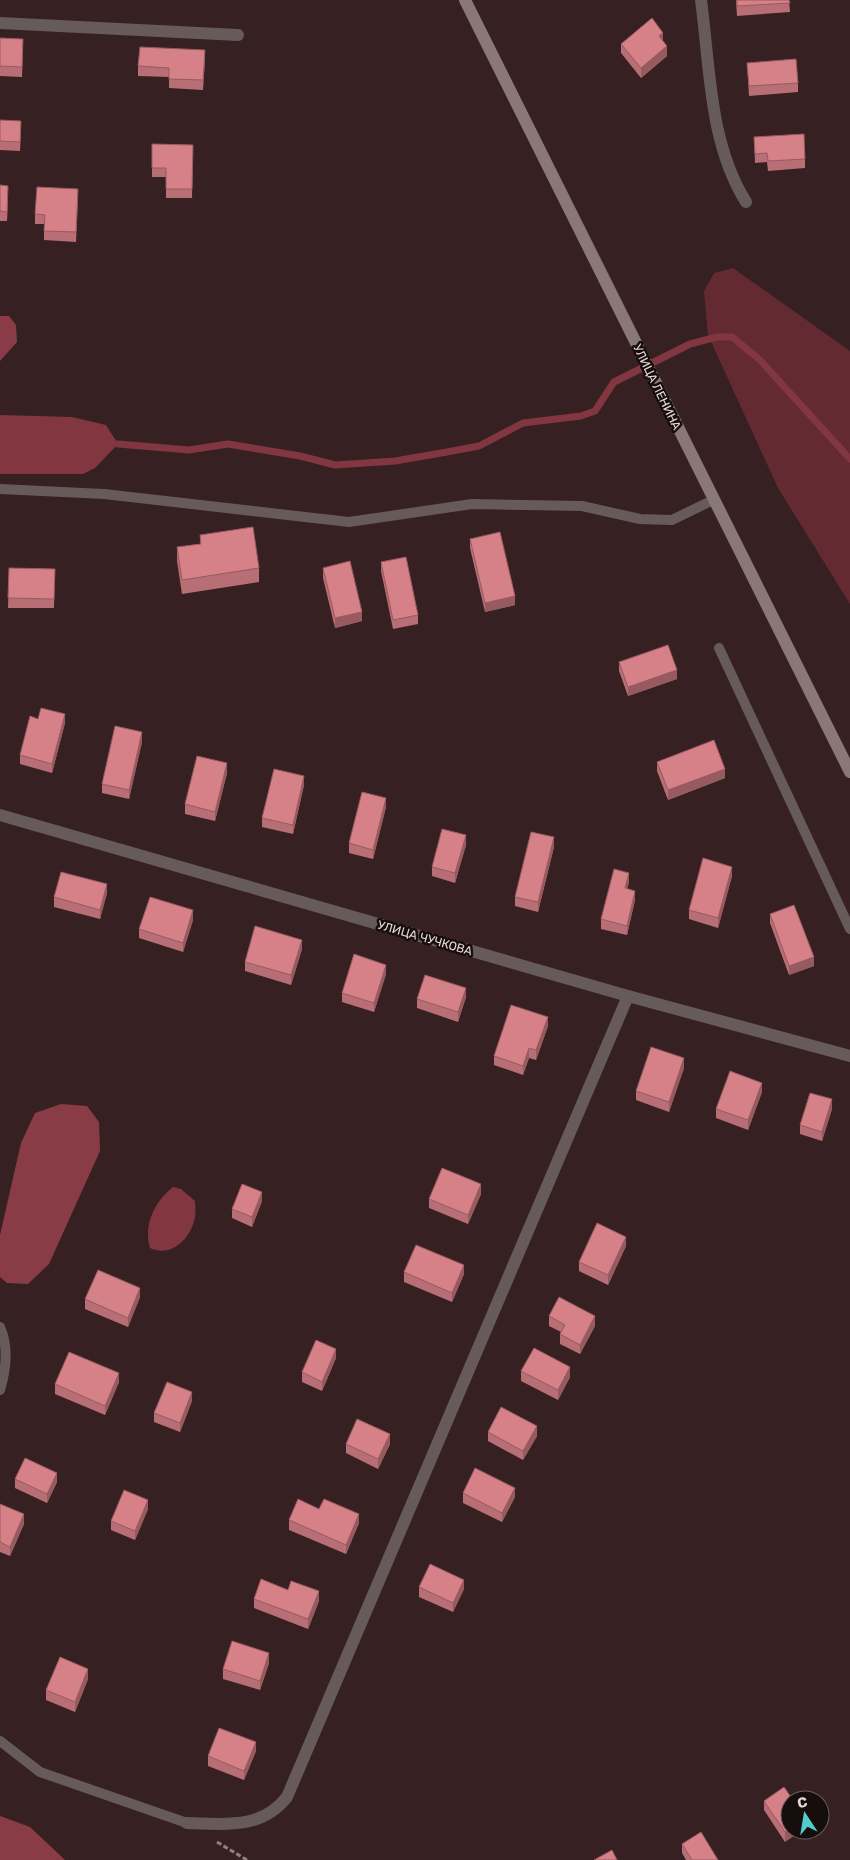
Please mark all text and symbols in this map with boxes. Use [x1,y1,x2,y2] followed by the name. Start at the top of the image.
[630,342,684,432] street label: УЛИЦА ЛЕНИНА
[376,918,474,958] street label: УЛИЦА ЧУЧКОВА
[780,1790,830,1840] north arrow
[796,1793,809,1812] text: С

